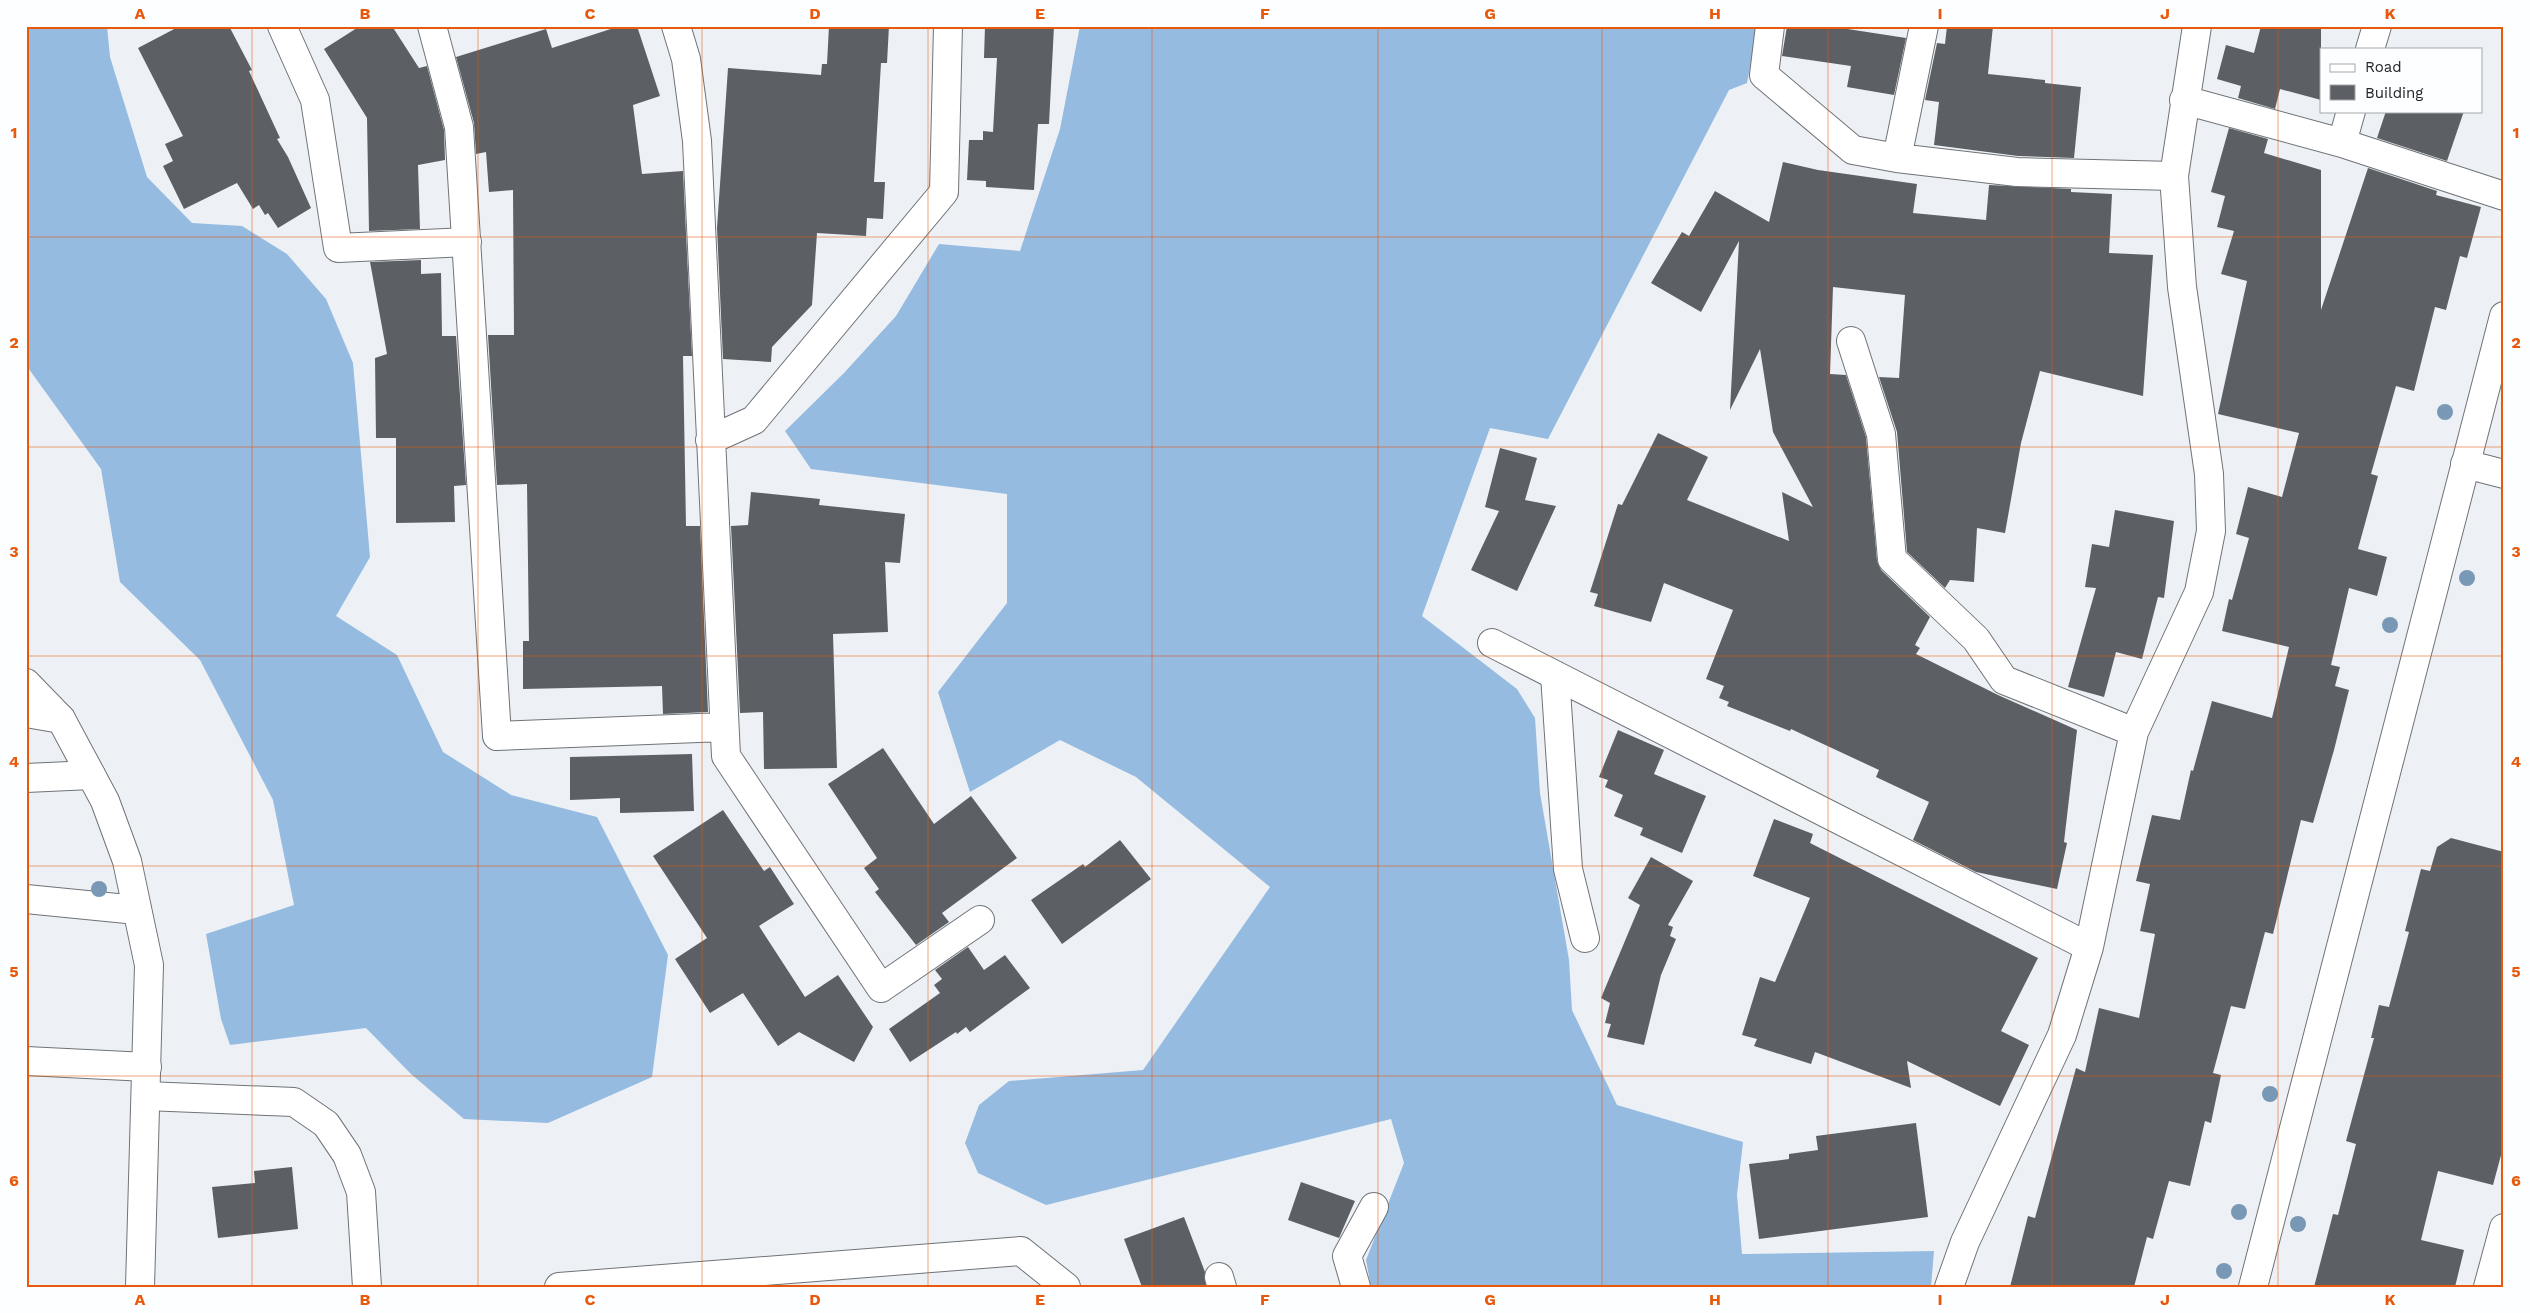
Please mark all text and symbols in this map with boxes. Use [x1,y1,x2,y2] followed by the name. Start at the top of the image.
[135,4,146,23] text: A
[360,4,371,23] text: B
[585,4,596,23] text: C
[809,4,821,23] text: D
[1035,4,1045,23] text: E
[1260,4,1270,23] text: F
[1484,4,1496,23] text: G
[1709,4,1721,23] text: H
[1937,4,1943,23] text: I
[2160,4,2170,23] text: J
[2384,4,2396,23] text: K
[2320,48,2482,112] legend
[2365,58,2402,76] text: Road
[2365,84,2423,102] text: Building
[11,123,17,142] text: 1
[2513,123,2519,142] text: 1
[9,333,19,352] text: 2
[2511,333,2521,352] text: 2
[9,542,19,561] text: 3
[2511,542,2521,561] text: 3
[9,752,19,771] text: 4
[2511,752,2521,771] text: 4
[9,962,19,981] text: 5
[2511,962,2521,981] text: 5
[9,1171,19,1190] text: 6
[2511,1171,2521,1190] text: 6
[135,1290,146,1309] text: A
[360,1290,371,1309] text: B
[585,1290,596,1309] text: C
[809,1290,821,1309] text: D
[1035,1290,1045,1309] text: E
[1260,1290,1270,1309] text: F
[1484,1290,1496,1309] text: G
[1709,1290,1721,1309] text: H
[1937,1290,1943,1309] text: I
[2160,1290,2170,1309] text: J
[2384,1290,2396,1309] text: K

